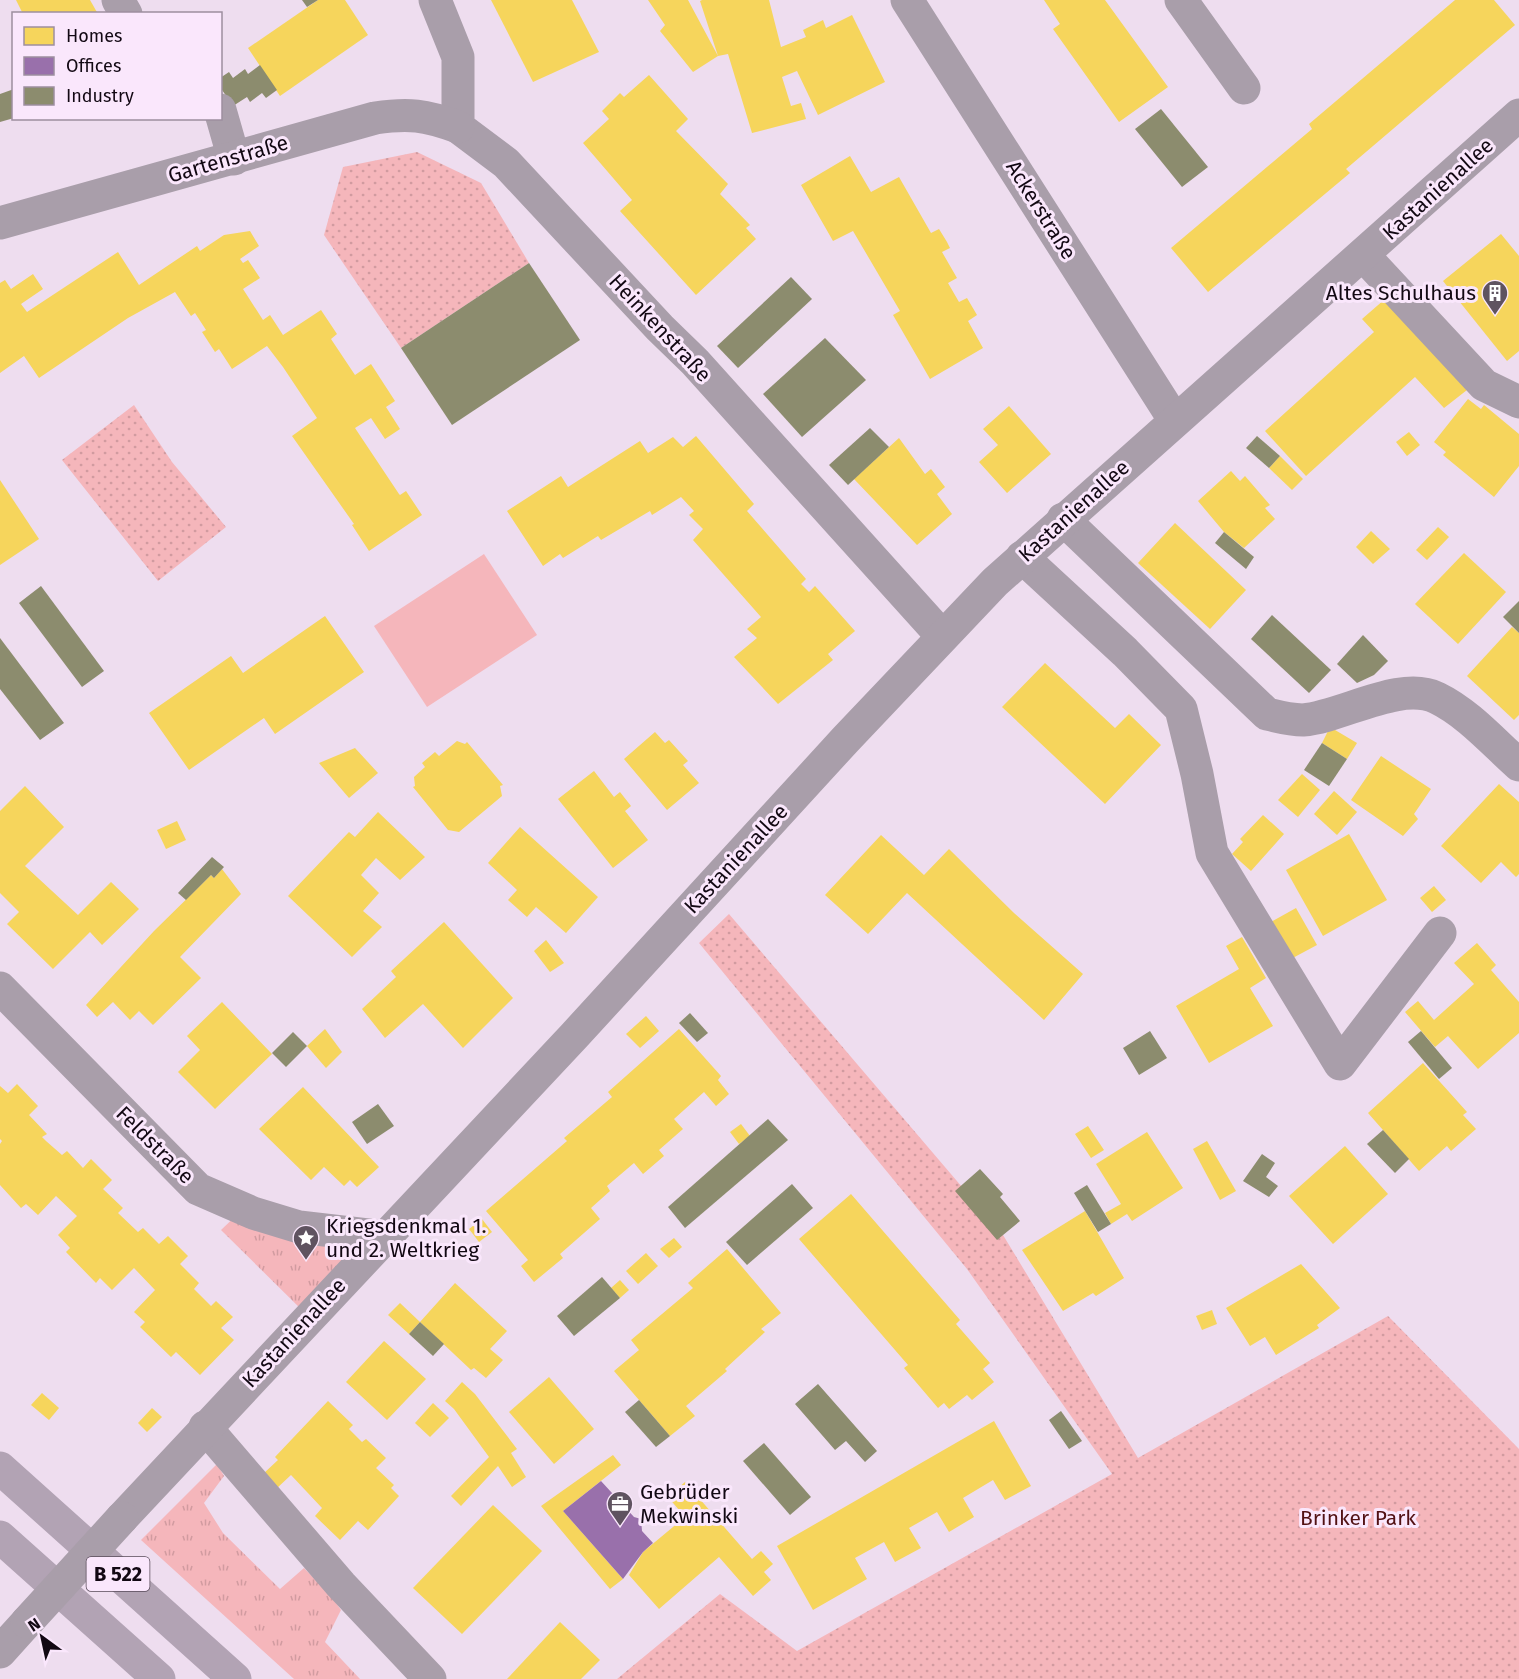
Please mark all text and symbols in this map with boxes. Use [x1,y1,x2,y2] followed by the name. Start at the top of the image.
[12,12,222,120] legend
[66,25,122,47] text: Homes
[66,55,121,77] text: Offices
[66,85,134,107] text: Industry
[165,129,291,189] street label: Gartenstraße
[1377,132,1499,246] street label: Kastanienallee
[1000,156,1082,264] street label: Ackerstraße
[603,269,717,387] street label: Heinkenstraße
[1480,278,1510,316] building icon: Altes Schulhaus
[1326,280,1476,306] place label: Altes Schulhaus
[1013,454,1135,568] street label: Kastanienallee
[679,799,793,919] street label: Kastanienallee
[111,1101,199,1189] street label: Feldstraße
[326,1213,487,1263] place label: Kriegsdenkmal 1. und 2. Weltkrieg
[291,1223,321,1261] place icon: Kriegsdenkmal 1. und 2. Weltkrieg
[237,1273,351,1393] street label: Kastanienallee
[640,1479,738,1529] place label: Gebrüder Mekwinski
[605,1489,635,1527] office icon: Gebrüder Mekwinski
[1300,1505,1416,1531] park label: Brinker Park
[86,1557,150,1591] road number: B 522
[12,1607,72,1667] north arrow
[24,1614,44,1636] text: N

